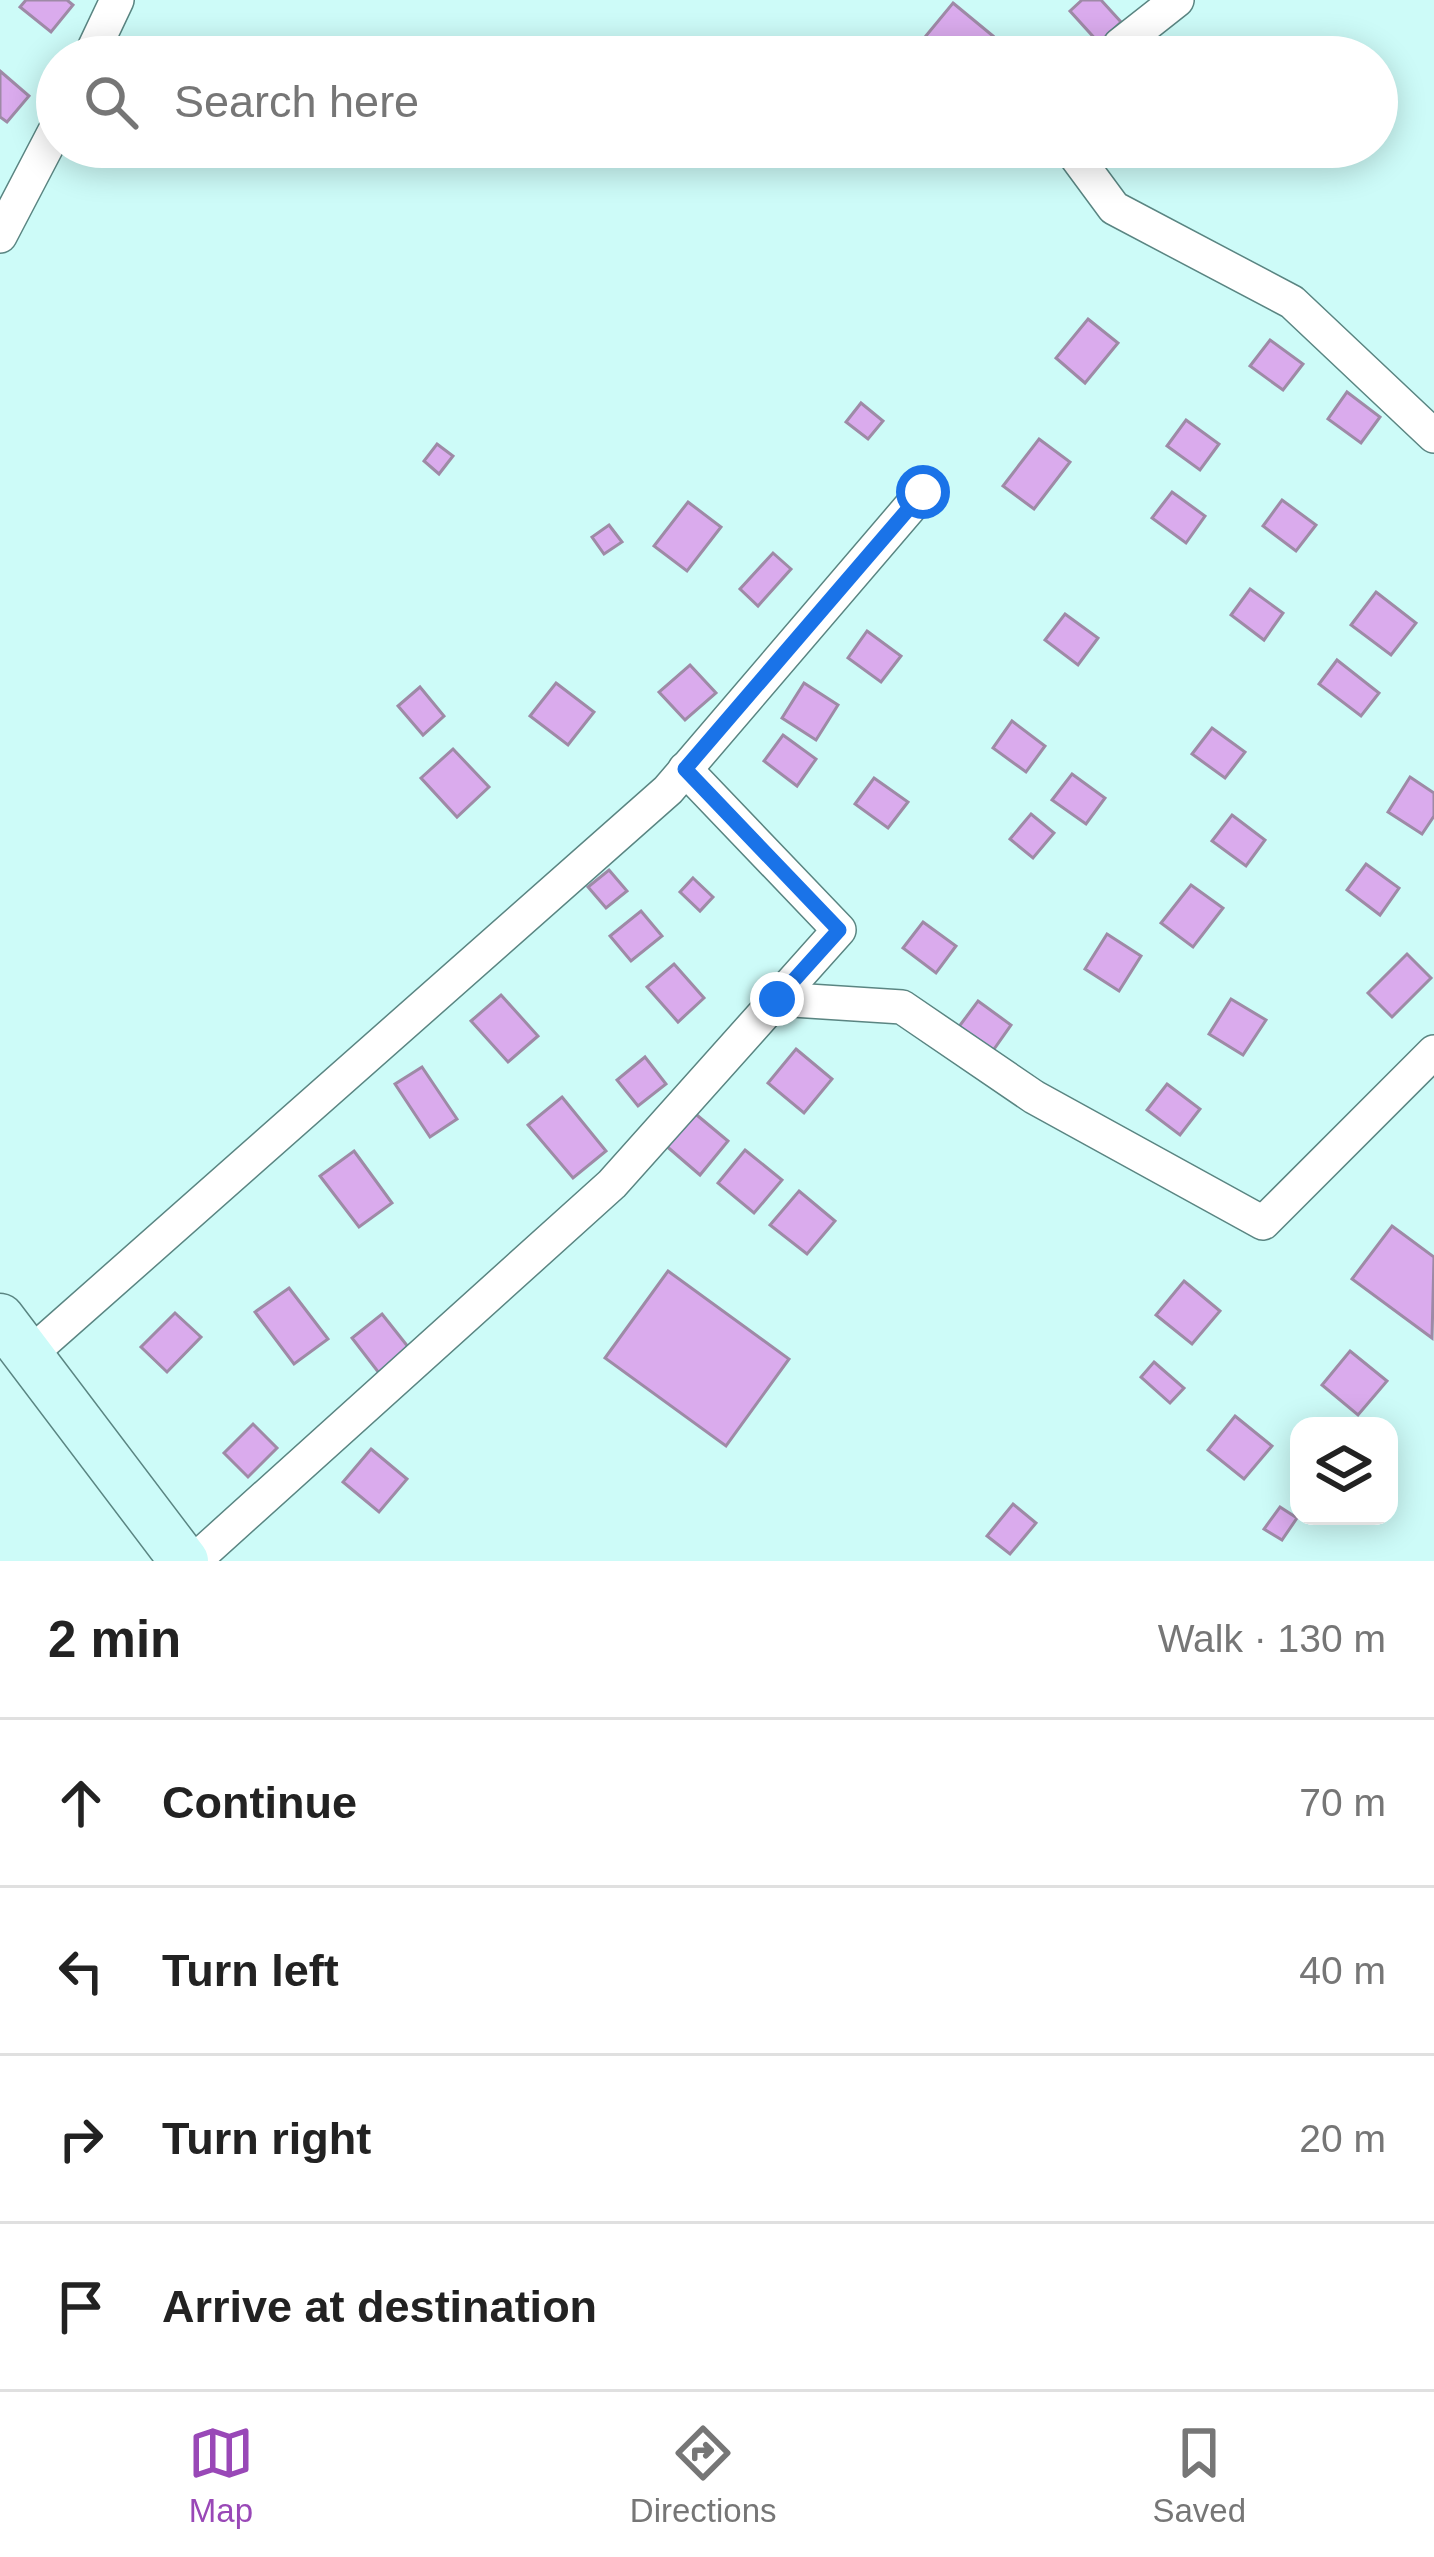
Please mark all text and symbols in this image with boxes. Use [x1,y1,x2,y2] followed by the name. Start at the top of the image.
[36,36,1398,168] search box
[78,69,144,135] icon: search
[174,76,419,127] text: Search here
[896,465,950,519] route start
[750,972,804,1026] route end
[1290,1417,1398,1525] map controls
[1290,1417,1398,1525] button: layers
[48,1611,181,1668] text: 2 min
[1158,1617,1386,1660] text: Walk · 130 m
[48,1770,114,1836] icon: ahead
[162,1777,357,1828] text: Continue
[1299,1781,1386,1824] text: 70 m
[48,1938,114,2004] icon: left
[162,1945,339,1996] text: Turn left
[1299,1949,1386,1992] text: 40 m
[48,2106,114,2172] icon: right
[162,2113,371,2164] text: Turn right
[1299,2117,1386,2160] text: 20 m
[48,2274,114,2340] icon: arrive
[162,2281,597,2332] text: Arrive at destination
[188,2420,254,2530] tab: Map
[630,2420,777,2530] tab: Directions
[1152,2420,1246,2530] tab: Saved

